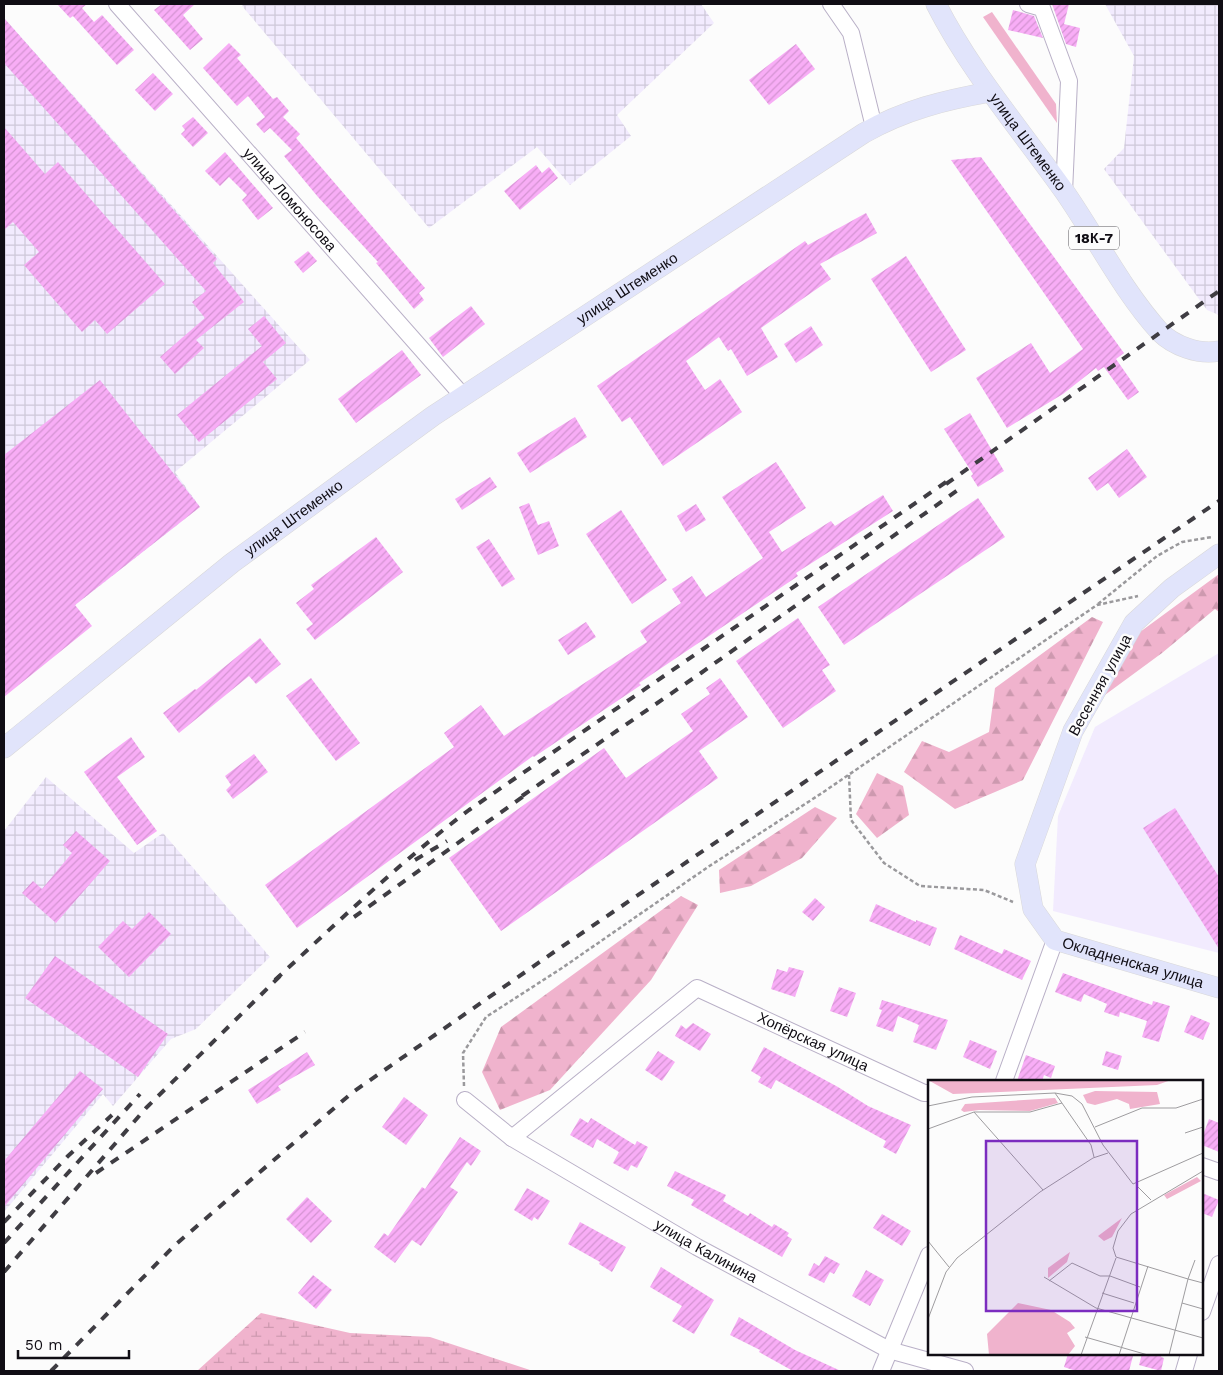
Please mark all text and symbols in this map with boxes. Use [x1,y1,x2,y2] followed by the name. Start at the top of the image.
[986,90,1070,194] street label: улица Штеменко
[239,144,341,256] street label: улица Ломоносова
[1069,227,1119,250] road number: 18К-7
[573,249,681,328] street label: улица Штеменко
[241,476,346,560] street label: улица Штеменко
[1065,630,1136,739] street label: Весенняя улица
[1060,934,1206,992] street label: Окладненская улица
[755,1008,872,1075] street label: Хопёрская улица
[928,1080,1203,1355] inset map
[652,1215,761,1287] street label: улица Калинина
[18,1328,129,1360] scale bar
[25,1336,62,1354] text: 50 m

